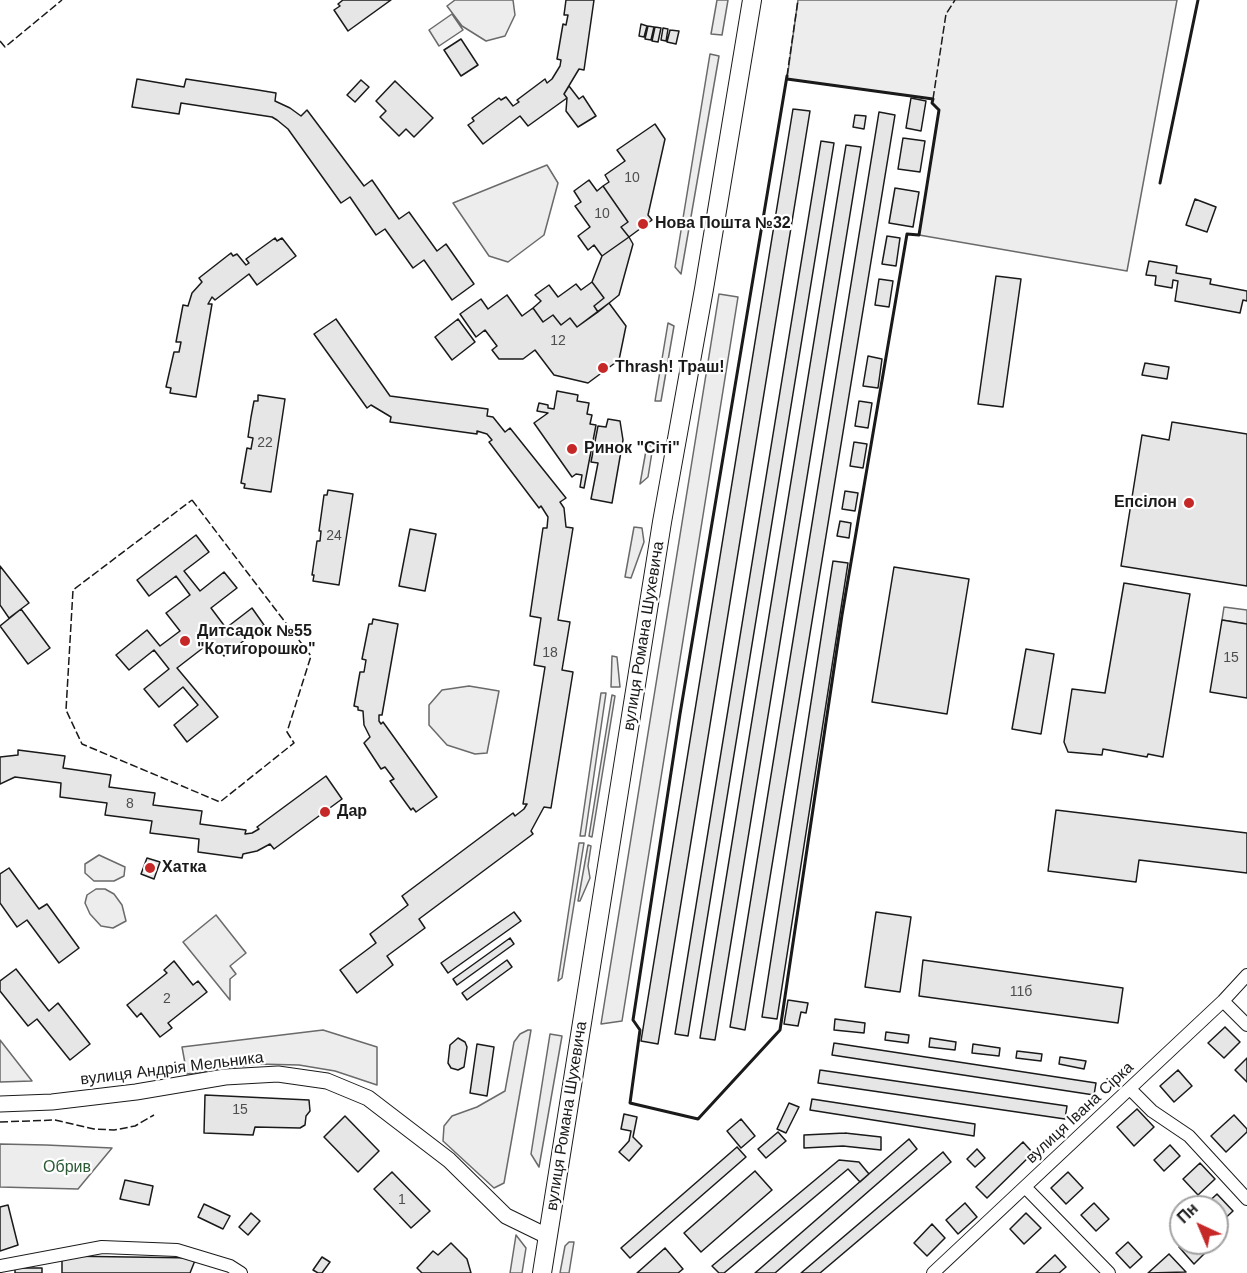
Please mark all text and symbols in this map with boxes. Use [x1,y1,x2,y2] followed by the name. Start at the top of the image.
[624,170,640,186] house number: 10
[594,206,610,222] house number: 10
[655,214,791,234] place label: Нова Пошта №32
[636,217,650,231] marker: Нова Пошта №32
[550,333,566,349] house number: 12
[615,358,725,378] place label: Thrash! Траш!
[596,361,610,375] marker: Thrash! Траш!
[257,435,273,451] house number: 22
[584,439,680,459] place label: Ринок "Сіті"
[565,442,579,456] marker: Ринок "Сіті"
[1114,493,1177,513] place label: Епсілон
[1182,496,1196,510] marker: Епсілон
[326,528,342,544] house number: 24
[620,540,668,732] street label: вулиця Романа Шухевича
[197,622,316,660] place label: Дитсадок №55 "Котигорошко"
[178,634,192,648] marker: Дитсадок №55 "Котигорошко"
[542,645,558,661] house number: 18
[1223,650,1239,666] house number: 15
[126,796,134,812] house number: 8
[337,802,367,822] place label: Дар
[318,805,332,819] marker: Дар
[162,858,206,878] place label: Хатка
[143,861,157,875] marker: Хатка
[1010,984,1032,1000] house number: 11б
[163,991,171,1007] house number: 2
[543,1020,591,1212] street label: вулиця Романа Шухевича
[79,1048,265,1090] street label: вулиця Андрія Мельника
[1022,1058,1138,1168] street label: вулиця Івана Сірка
[232,1102,248,1118] house number: 15
[43,1158,91,1178] park label: Обрив
[398,1192,406,1208] house number: 1
[1169,1195,1229,1255] north arrow
[1174,1200,1201,1227] text: Пн

